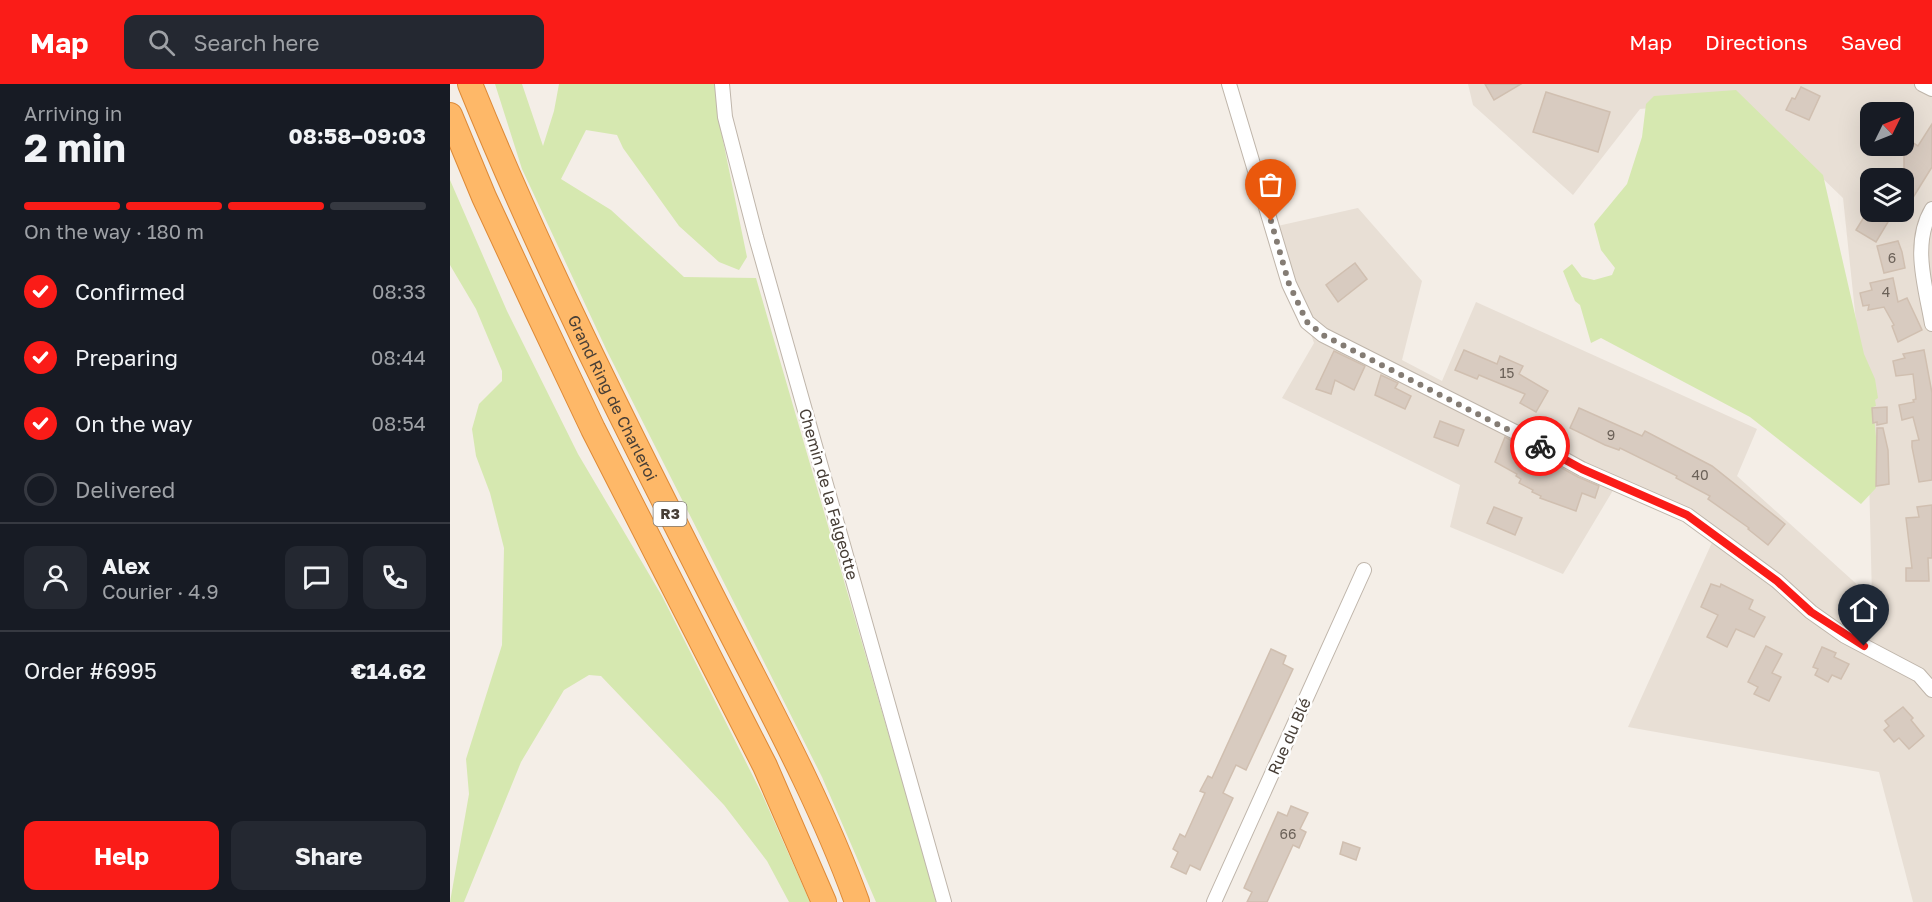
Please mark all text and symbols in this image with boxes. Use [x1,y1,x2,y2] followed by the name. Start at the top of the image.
[124,15,544,69] search box
[30,26,88,59] text: Map
[145,26,178,59] icon: search
[193,29,319,56] text: Search here
[1629,29,1672,55] text: Map
[1705,29,1808,55] text: Directions
[1841,29,1902,55] text: Saved
[24,101,122,125] text: Arriving in
[1860,102,1914,156] north arrow
[1860,102,1914,222] map controls
[288,122,426,149] text: 08:58–09:03
[24,124,126,171] text: 2 min
[1245,159,1296,221] pin
[1254,168,1287,201] icon: bag
[1860,168,1914,222] button: layers
[24,219,204,243] text: On the way · 180 m
[1888,249,1896,266] house number: 6
[24,275,57,308] icon: check
[75,278,185,305] text: Confirmed
[372,279,426,303] text: 08:33
[1882,283,1890,300] house number: 4
[564,312,662,484] street label: Grand Ring de Charleroi
[24,341,57,374] icon: check
[75,344,178,371] text: Preparing
[371,345,426,369] text: 08:44
[1500,364,1514,381] house number: 15
[795,406,863,582] street label: Chemin de la Falgeotte
[24,407,57,440] icon: check
[75,410,193,437] text: On the way
[372,411,426,435] text: 08:54
[1510,416,1570,476] courier
[1607,426,1615,443] house number: 9
[1524,430,1557,463] icon: bike
[1691,466,1709,483] house number: 40
[75,476,175,503] text: Delivered
[654,502,686,526] road number: R3
[24,546,87,609] button: person
[285,546,348,609] button: chat
[363,546,426,609] button: phone
[102,552,150,579] text: Alex
[102,579,219,603] text: Courier · 4.9
[1838,584,1889,646] pin
[1847,593,1880,626] icon: home
[24,657,157,684] text: Order #6995
[351,657,426,684] text: €14.62
[1263,694,1315,778] street label: Rue du Blé
[24,821,219,890] button: Help
[231,821,426,890] button: Share
[1280,825,1296,842] house number: 66

